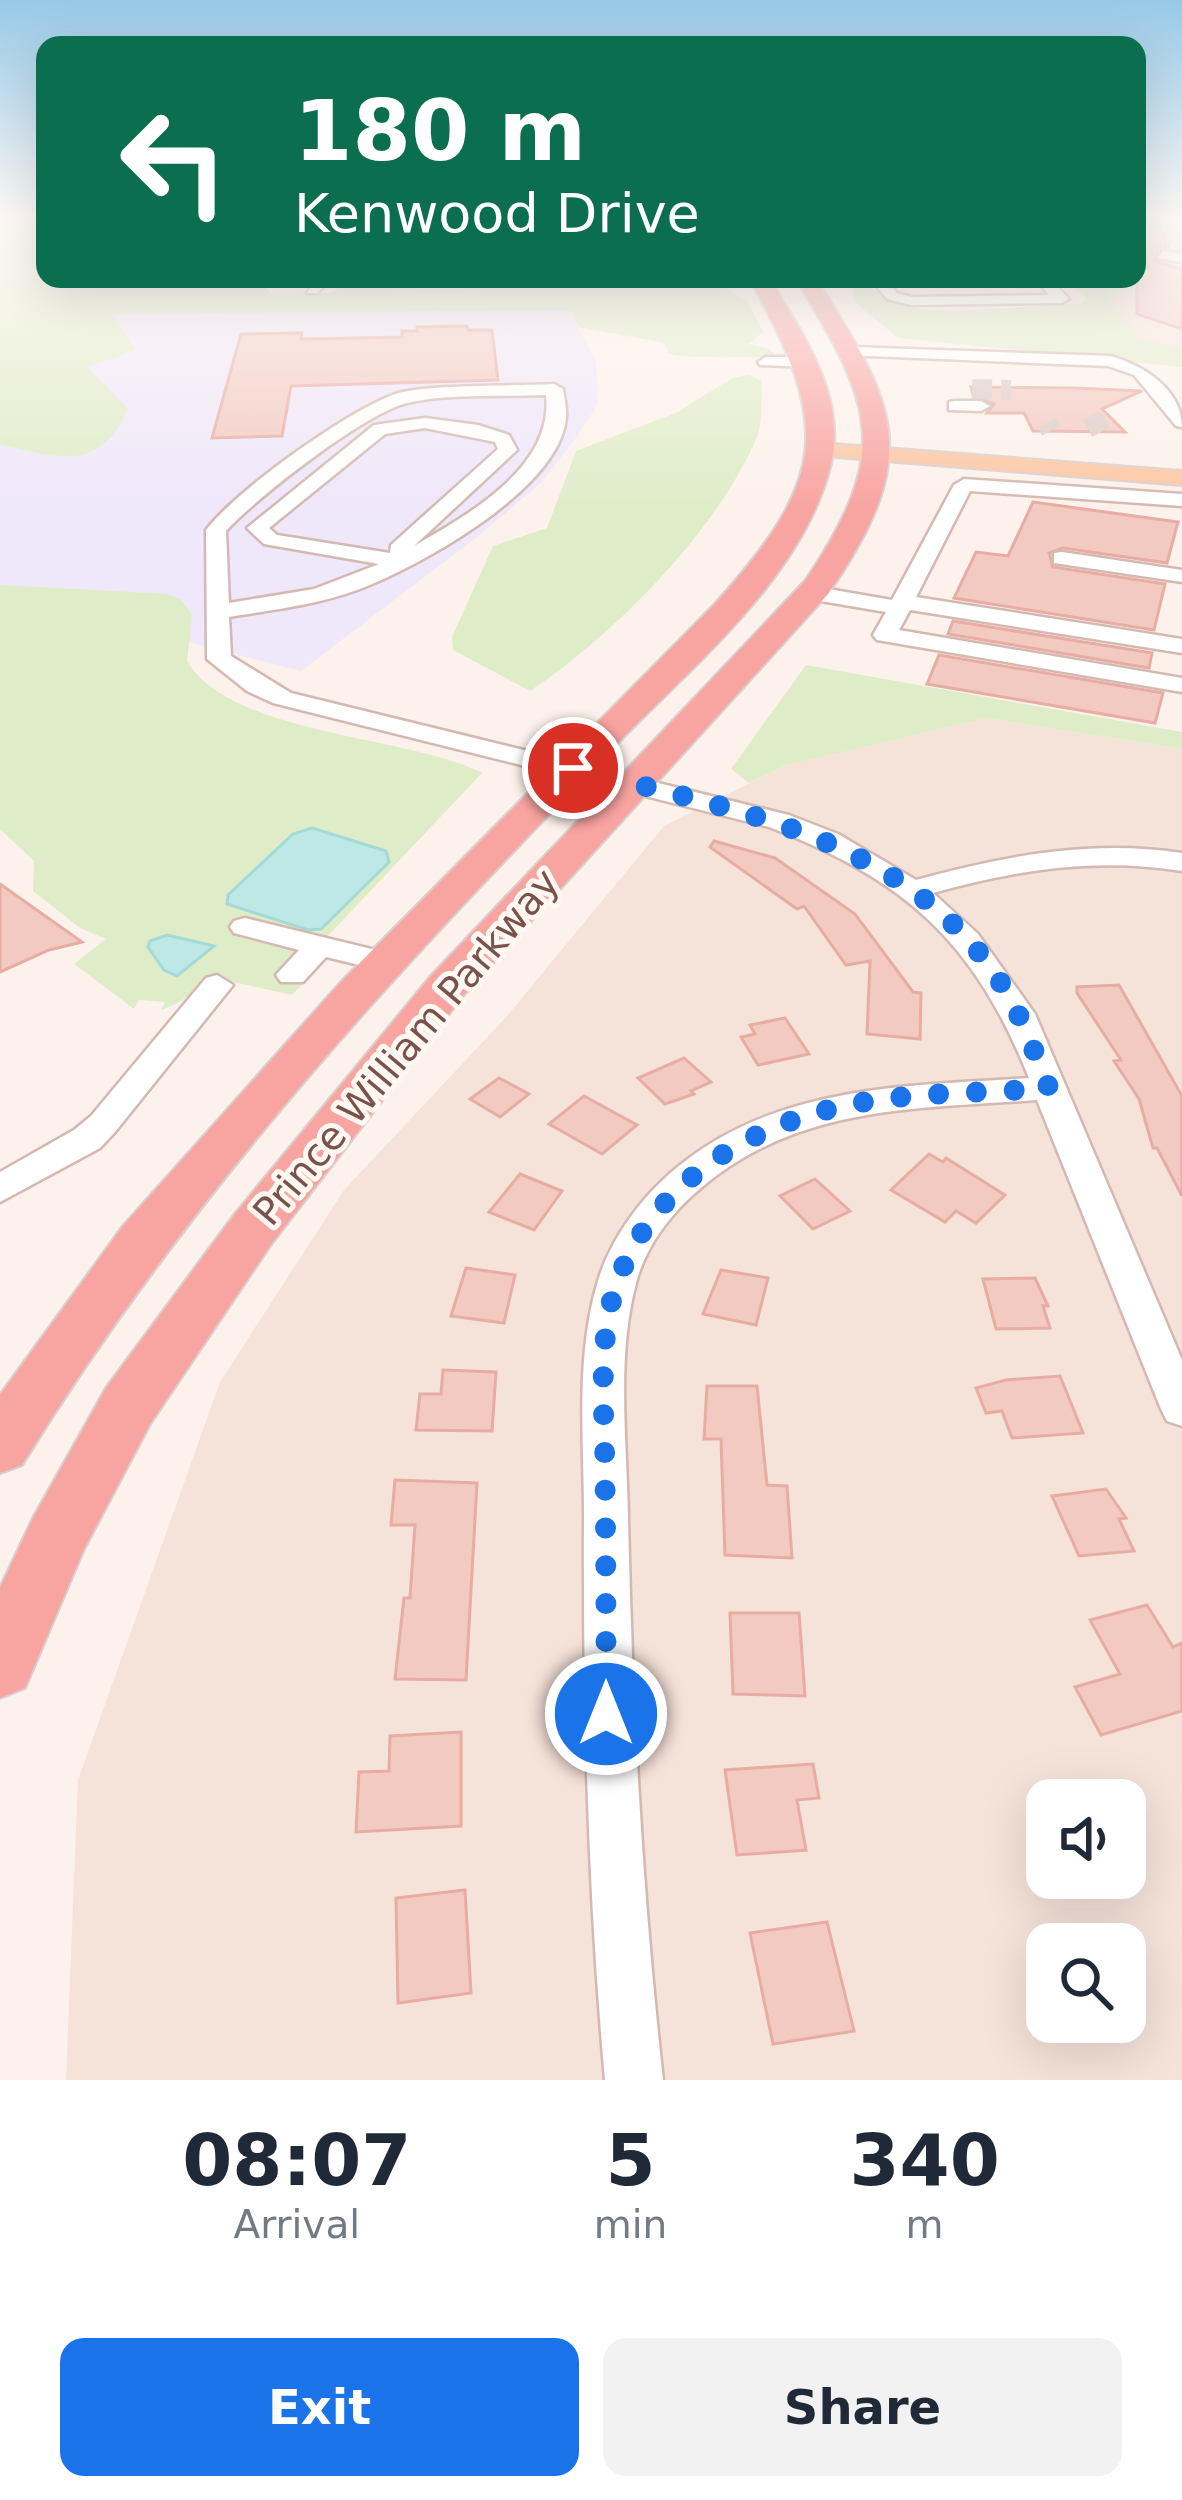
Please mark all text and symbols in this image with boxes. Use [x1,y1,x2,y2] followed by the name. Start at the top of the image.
[294,82,586,180] text: 180 m
[96,84,252,240] icon: left
[294,182,700,245] text: Kenwood Drive
[522,717,624,819] pin
[540,735,606,801] icon: arrive
[244,860,568,1234] street label: Prince William Parkway
[543,1651,669,1777] position arrow
[1026,1779,1146,2043] map controls
[1026,1779,1146,1899] button: sound
[1026,1923,1146,2043] button: search
[182,2118,411,2202] text: 08:07
[605,2118,655,2202] text: 5
[849,2118,1000,2202] text: 340
[233,2202,360,2247] text: Arrival
[594,2202,667,2247] text: min
[906,2202,944,2247] text: m
[60,2338,579,2476] button: Exit
[603,2338,1122,2476] button: Share

